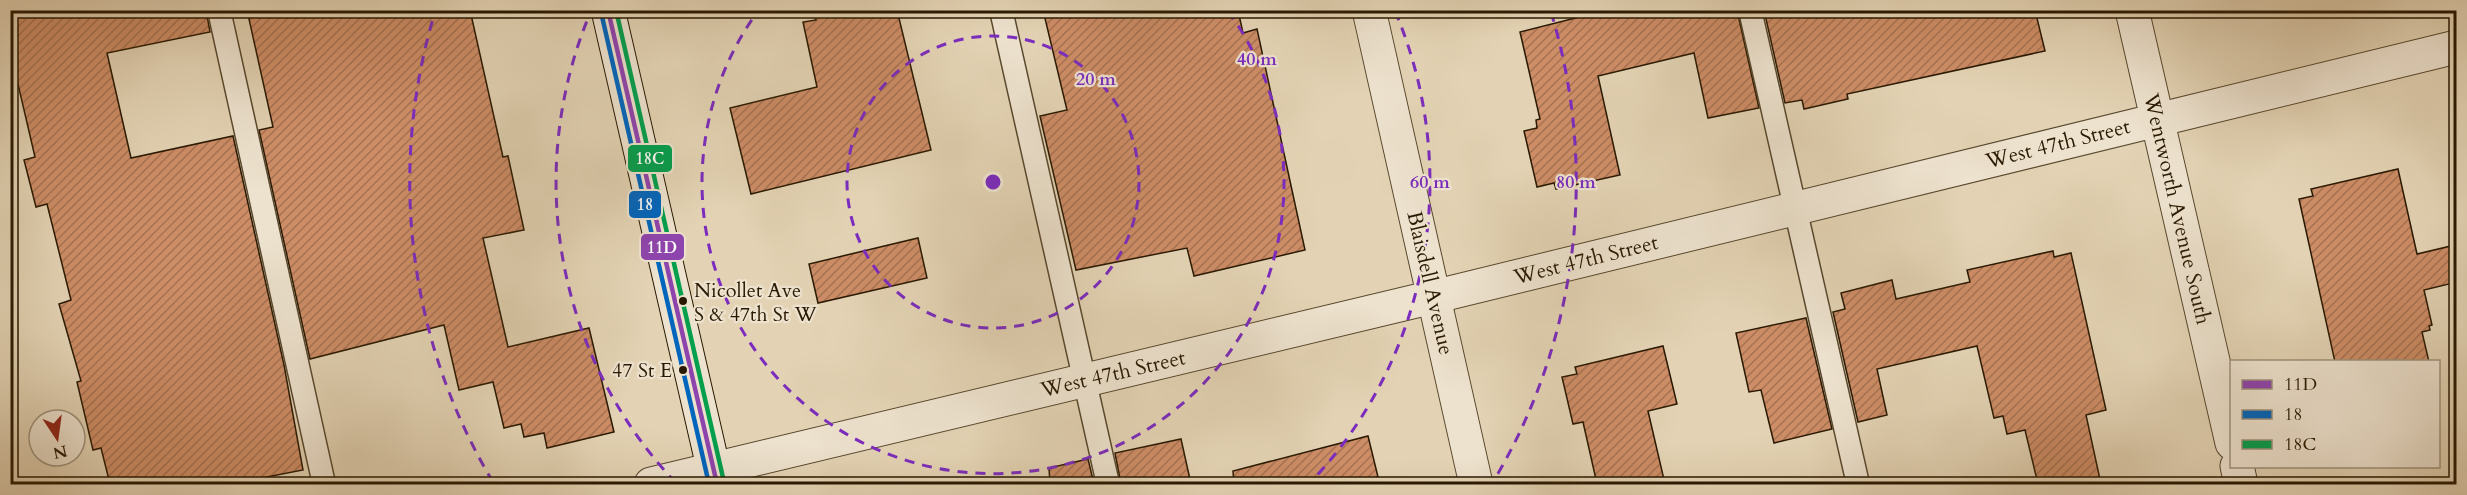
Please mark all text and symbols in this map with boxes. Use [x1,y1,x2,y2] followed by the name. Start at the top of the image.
[1237,47,1277,72] text: 40 m
[1076,67,1116,92] text: 20 m
[2136,90,2218,328] street label: Wentworth Avenue South
[1982,112,2134,176] street label: West 47th Street
[627,144,673,173] line badge: 18C
[636,148,664,170] text: 18C
[1410,170,1450,195] text: 60 m
[1556,170,1596,195] text: 80 m
[983,172,1003,192] centre of rings
[628,190,662,219] line badge: 18
[637,194,653,216] text: 18
[1399,208,1461,358] street label: Blaisdell Avenue
[1510,228,1662,292] street label: West 47th Street
[640,233,685,261] line badge: 11D
[647,237,677,259] text: 11D
[694,277,817,328] place label: Nicollet Ave S & 47th St W
[677,295,689,307] marker: Nicollet Ave S & 47th St W
[1037,343,1189,405] street label: West 47th Street
[612,357,672,384] place label: 47 St E
[2230,360,2440,468] legend
[677,364,689,376] marker: 47 St E
[2284,372,2317,397] text: 11D
[2284,402,2302,427] text: 18
[27,408,87,468] north arrow
[2284,432,2316,457] text: 18C
[51,439,69,464] text: N

